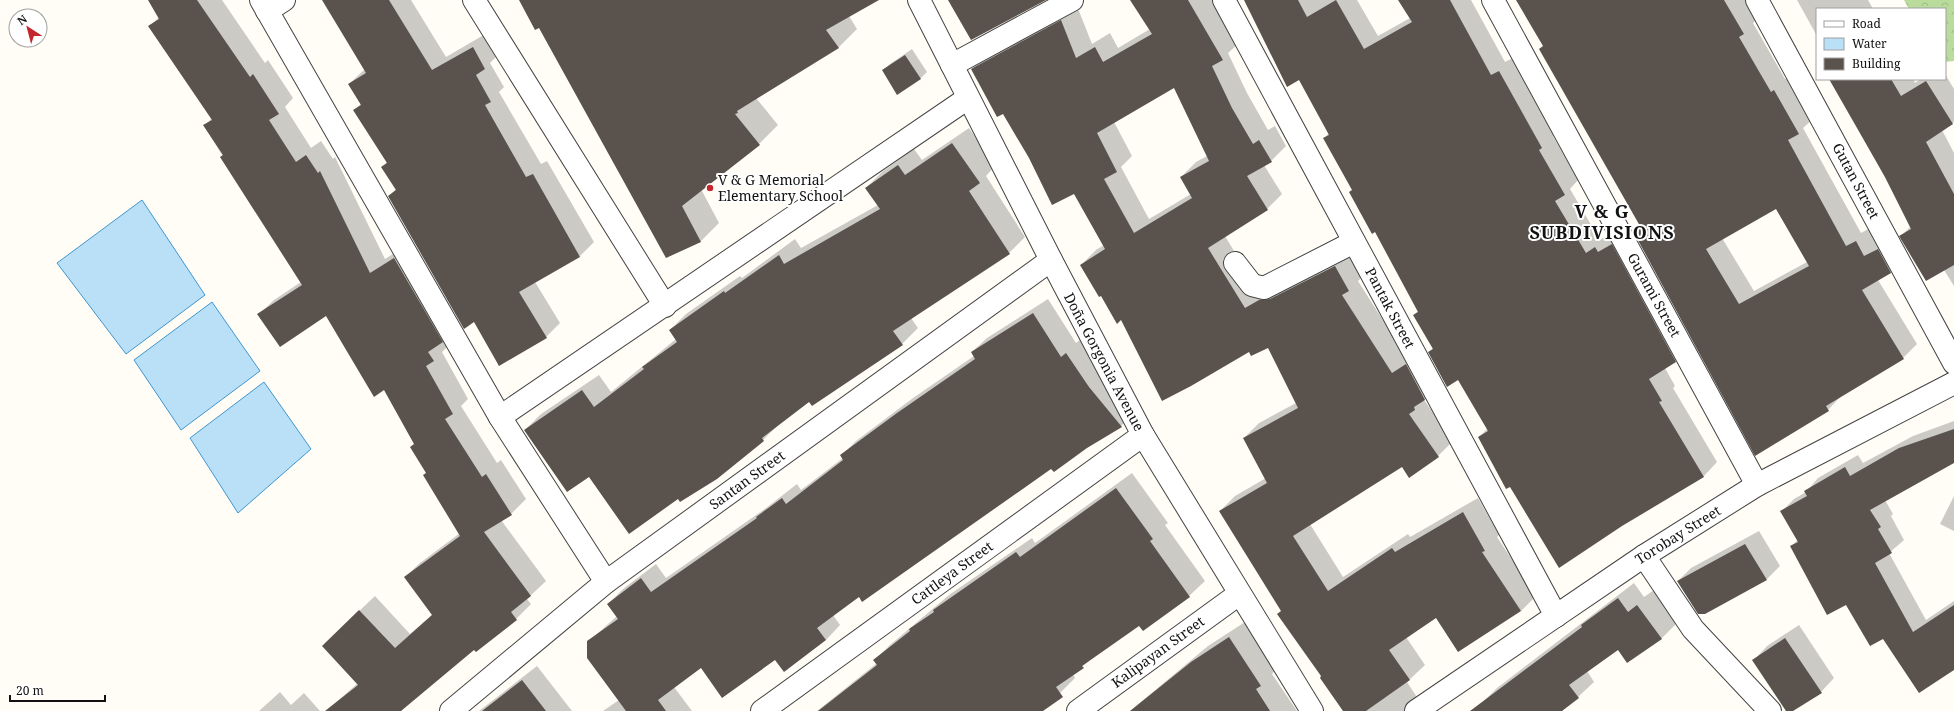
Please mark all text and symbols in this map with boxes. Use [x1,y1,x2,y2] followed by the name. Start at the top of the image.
[8,8,48,48] north arrow
[1816,8,1946,80] legend
[14,11,30,28] text: N
[1852,15,1882,32] text: Road
[1852,35,1887,52] text: Water
[1852,55,1901,72] text: Building
[1828,139,1884,222] street label: Gutan Street
[718,170,844,205] place label: V & G Memorial Elementary School
[705,183,715,193] marker: V & G Memorial Elementary School
[1529,199,1675,244] district label: V & G SUBDIVISIONS
[1623,249,1685,340] street label: Gurami Street
[1361,264,1420,352] street label: Pantak Street
[1060,289,1149,434] street label: Doña Gorgonia Avenue
[705,446,788,513] street label: Santan Street
[1631,501,1724,568] street label: Torobay Street
[907,536,996,609] street label: Cattleya Street
[1108,611,1208,692] street label: Kalipayan Street
[10,677,105,703] scale bar
[16,682,44,699] text: 20 m

